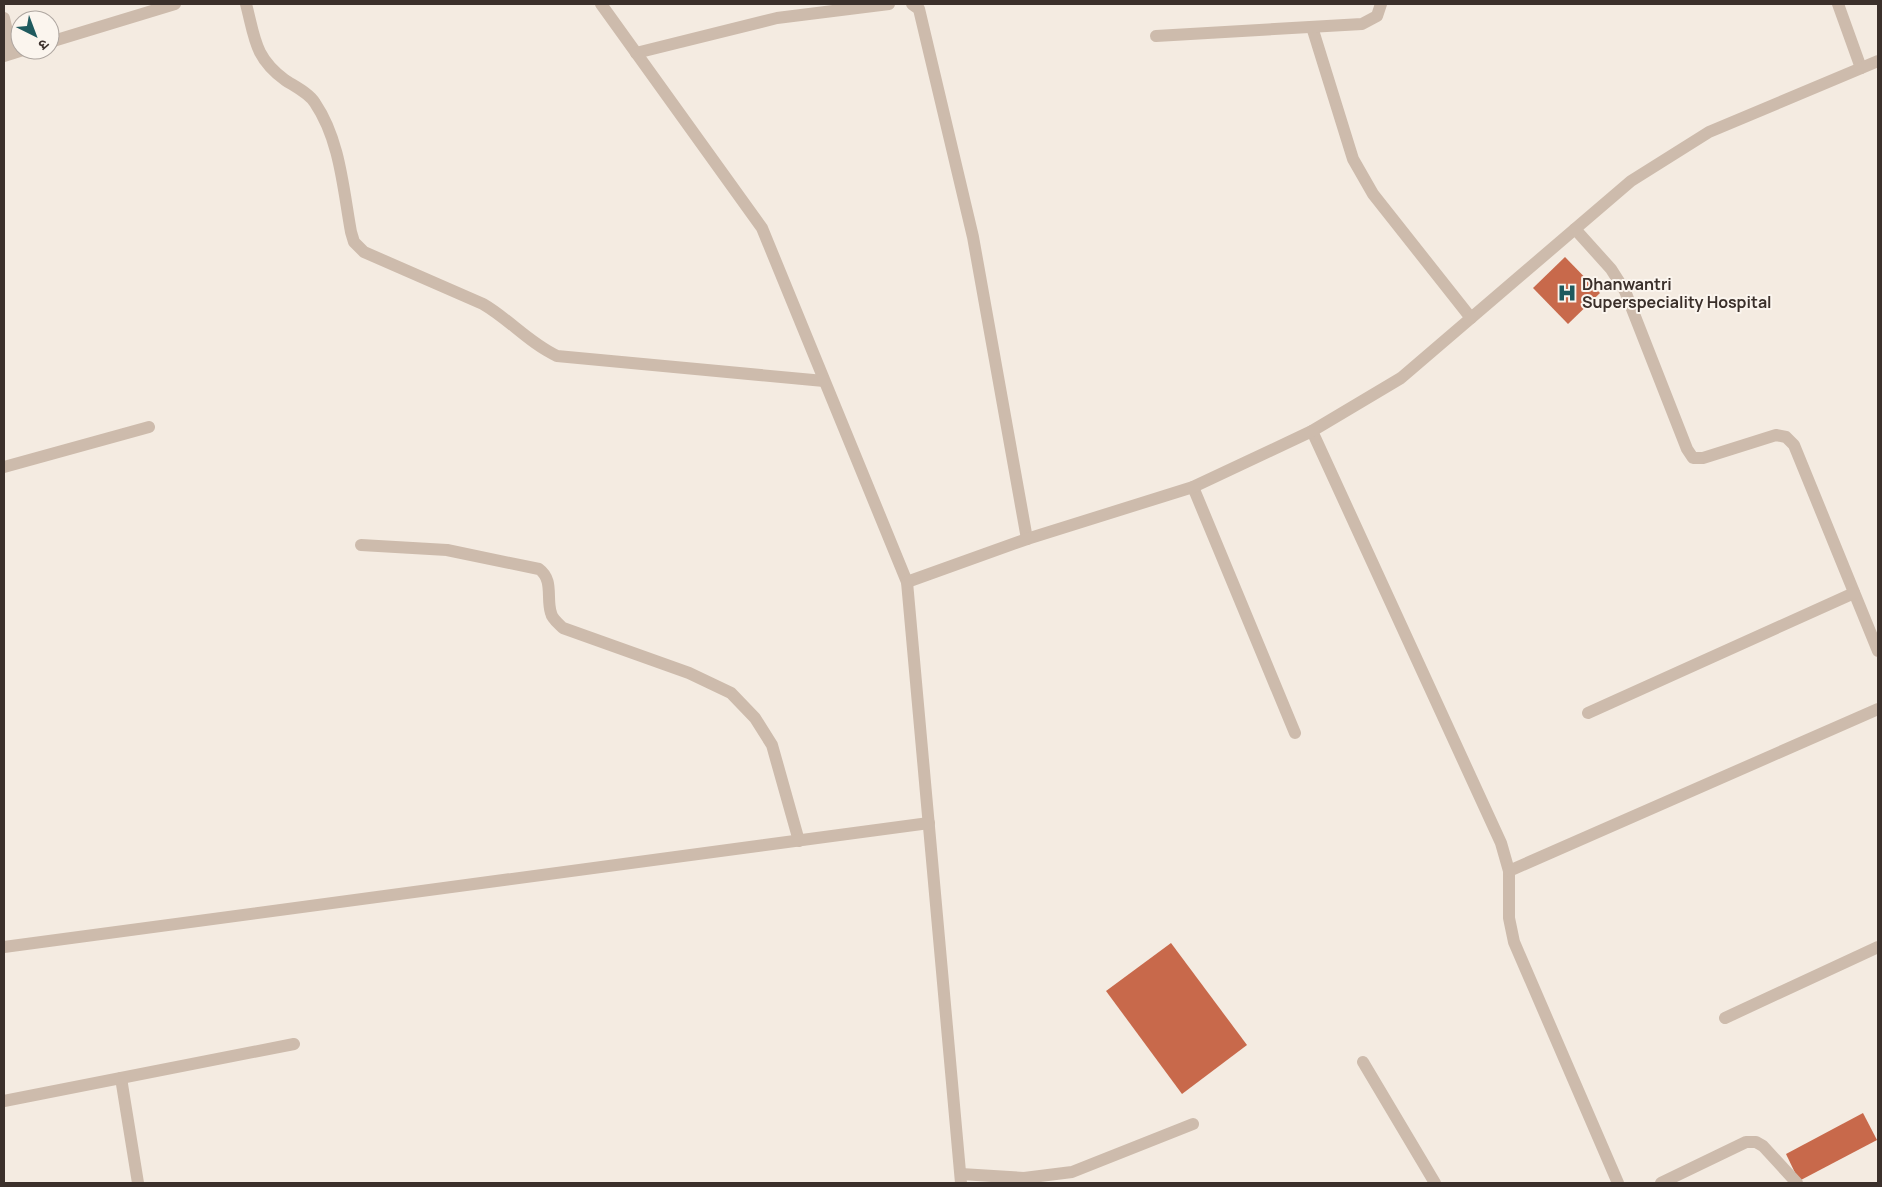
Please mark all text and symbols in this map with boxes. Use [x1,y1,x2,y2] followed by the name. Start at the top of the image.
[10,10,60,60] north arrow
[34,35,53,55] text: उ
[1582,273,1772,313] place label: Dhanwantri Superspeciality Hospital
[1556,282,1578,304] hospital icon: Dhanwantri Superspeciality Hospital

